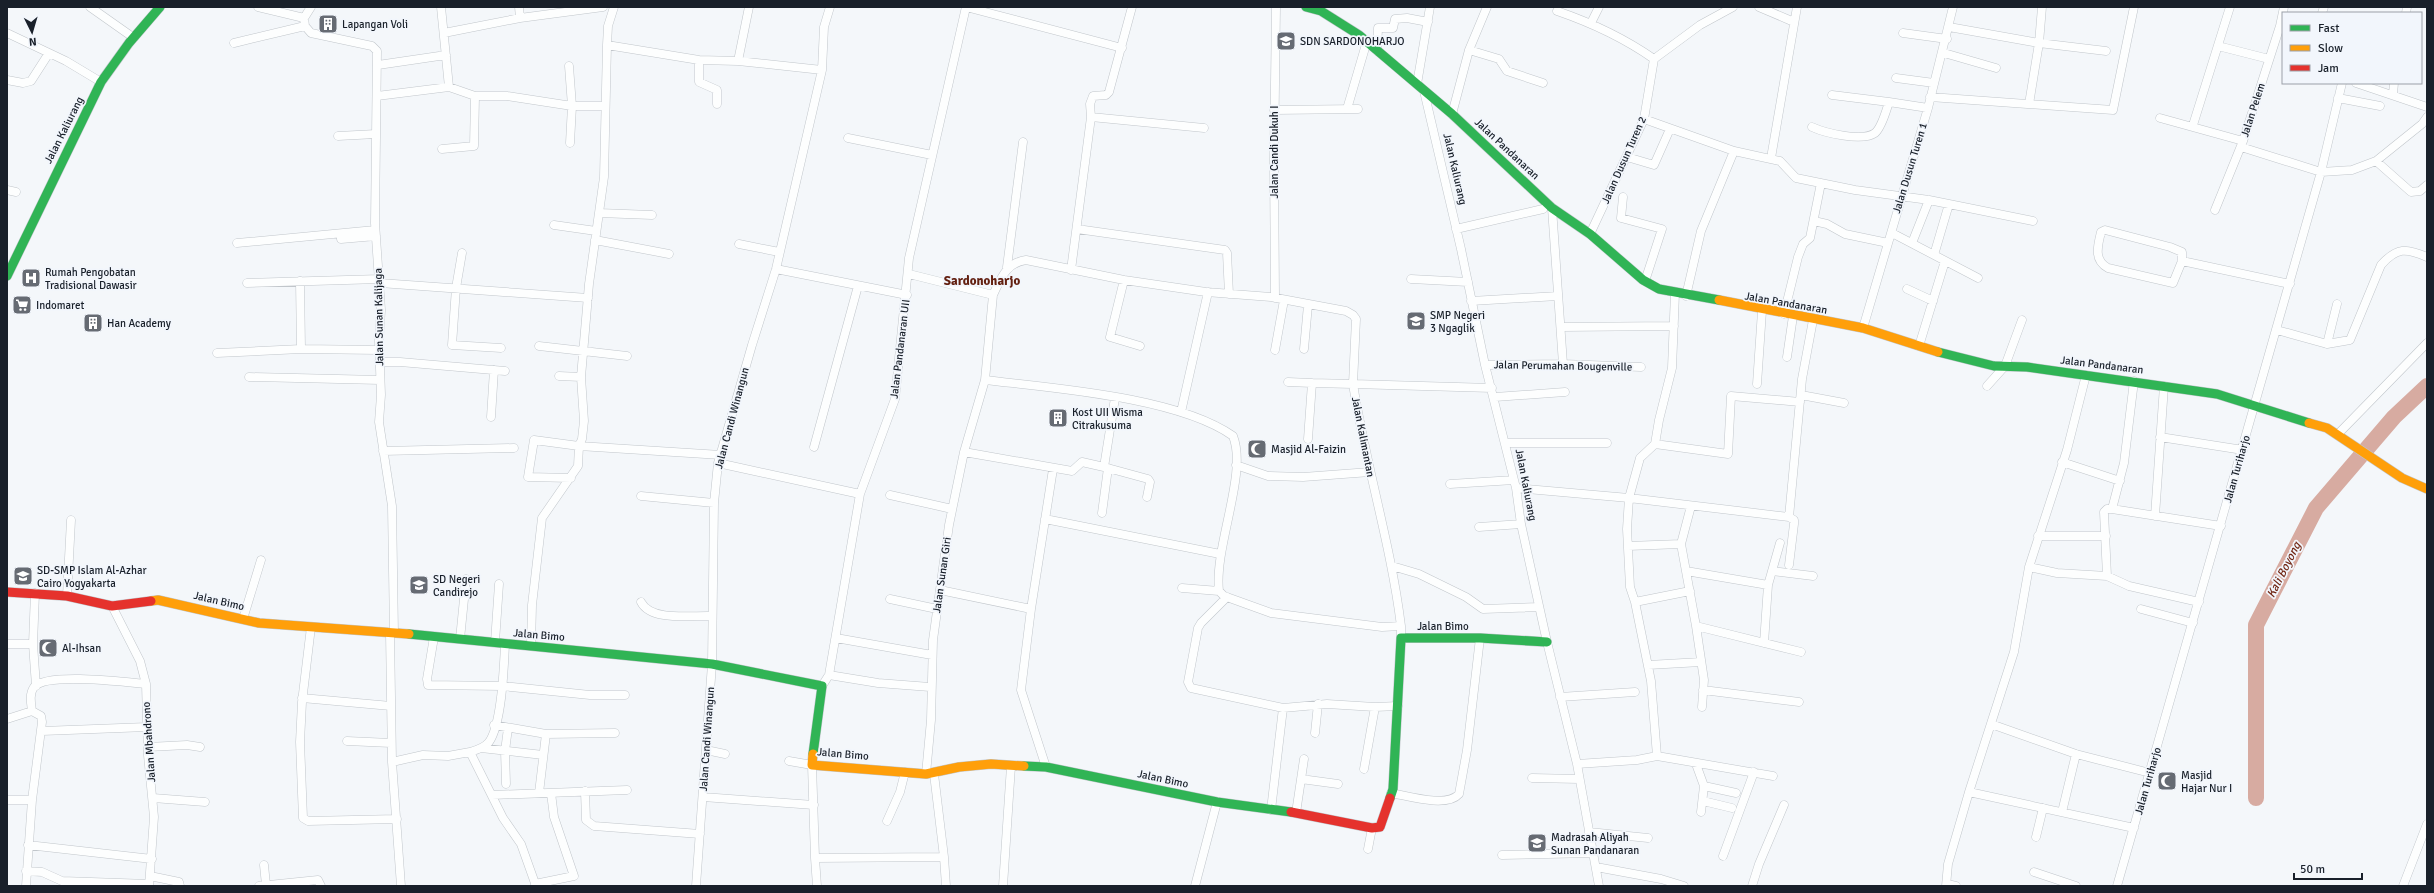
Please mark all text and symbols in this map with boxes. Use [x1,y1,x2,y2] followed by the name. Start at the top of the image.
[12,12,52,52] north arrow
[2282,12,2422,84] legend
[317,13,339,35] building icon: Lapangan Voli
[342,18,408,31] place label: Lapangan Voli
[2318,21,2339,36] text: Fast
[1275,30,1297,52] school or university icon: SDN SARDONOHARJO
[28,35,37,48] text: N
[1300,35,1405,48] place label: SDN SARDONOHARJO
[2318,41,2343,56] text: Slow
[2318,61,2339,76] text: Jam
[2238,81,2268,139] street label: Jalan Pelem
[42,94,86,166] street label: Jalan Kaliurang
[1268,106,1281,198] street label: Jalan Candi Dukuh I
[1599,114,1649,206] street label: Jalan Dusun Turen 2
[1472,116,1542,182] street label: Jalan Pandanaran
[1890,121,1930,215] street label: Jalan Dusun Turen 1
[1440,132,1470,206] street label: Jalan Kaliurang
[45,266,137,292] place label: Rumah Pengobatan Tradisional Dawasir
[20,267,42,289] hospital icon: Rumah Pengobatan Tradisional Dawasir
[372,268,386,366] street label: Jalan Sunan Kalijaga
[944,273,1020,289] district label: Sardonoharjo
[1744,289,1828,317] street label: Jalan Pandanaran
[11,294,33,316] supermarket icon: Indomaret
[36,299,84,312] place label: Indomaret
[887,299,913,399] street label: Jalan Pandanaran UII
[1430,309,1485,335] place label: SMP Negeri 3 Ngaglik
[1405,310,1427,332] school or university icon: SMP Negeri 3 Ngaglik
[82,312,104,334] building icon: Han Academy
[107,317,172,330] place label: Han Academy
[2060,353,2144,377] street label: Jalan Pandanaran
[1494,358,1632,374] street label: Jalan Perumahan Bougenville
[712,366,752,470] street label: Jalan Candi Winangun
[1349,396,1377,478] street label: Jalan Kalimantan
[1072,406,1143,432] place label: Kost UII Wisma Citrakusuma
[1047,407,1069,429] building icon: Kost UII Wisma Citrakusuma
[2221,433,2253,504] street label: Jalan Turiharjo
[1246,438,1268,460] mosque icon: Masjid Al-Faizin
[1271,443,1346,456] place label: Masjid Al-Faizin
[1513,448,1539,522] street label: Jalan Kaliurang
[930,536,954,614] street label: Jalan Sunan Giri
[2264,538,2305,600] water label: Kali Boyong
[37,564,147,590] place label: SD-SMP Islam Al-Azhar Cairo Yogyakarta
[12,565,34,587] school or university icon: SD-SMP Islam Al-Azhar Cairo Yogyakarta
[433,573,480,599] place label: SD Negeri Candirejo
[408,574,430,596] school or university icon: SD Negeri Candirejo
[192,589,246,613] street label: Jalan Bimo
[1417,620,1469,633] street label: Jalan Bimo
[513,626,566,644] street label: Jalan Bimo
[37,637,59,659] mosque icon: Al-Ihsan
[62,642,101,655] place label: Al-Ihsan
[697,686,717,792] street label: Jalan Candi Winangun
[140,701,158,783] street label: Jalan Mbahdrono
[817,745,870,763] street label: Jalan Bimo
[2132,745,2164,816] street label: Jalan Turiharjo
[1136,767,1190,791] street label: Jalan Bimo
[2181,769,2232,795] place label: Masjid Hajar Nur I
[2156,770,2178,792] mosque icon: Masjid Hajar Nur I
[1551,831,1639,857] place label: Madrasah Aliyah Sunan Pandanaran
[1526,832,1548,854] school or university icon: Madrasah Aliyah Sunan Pandanaran
[2294,855,2362,881] scale bar
[2300,862,2325,877] text: 50 m

